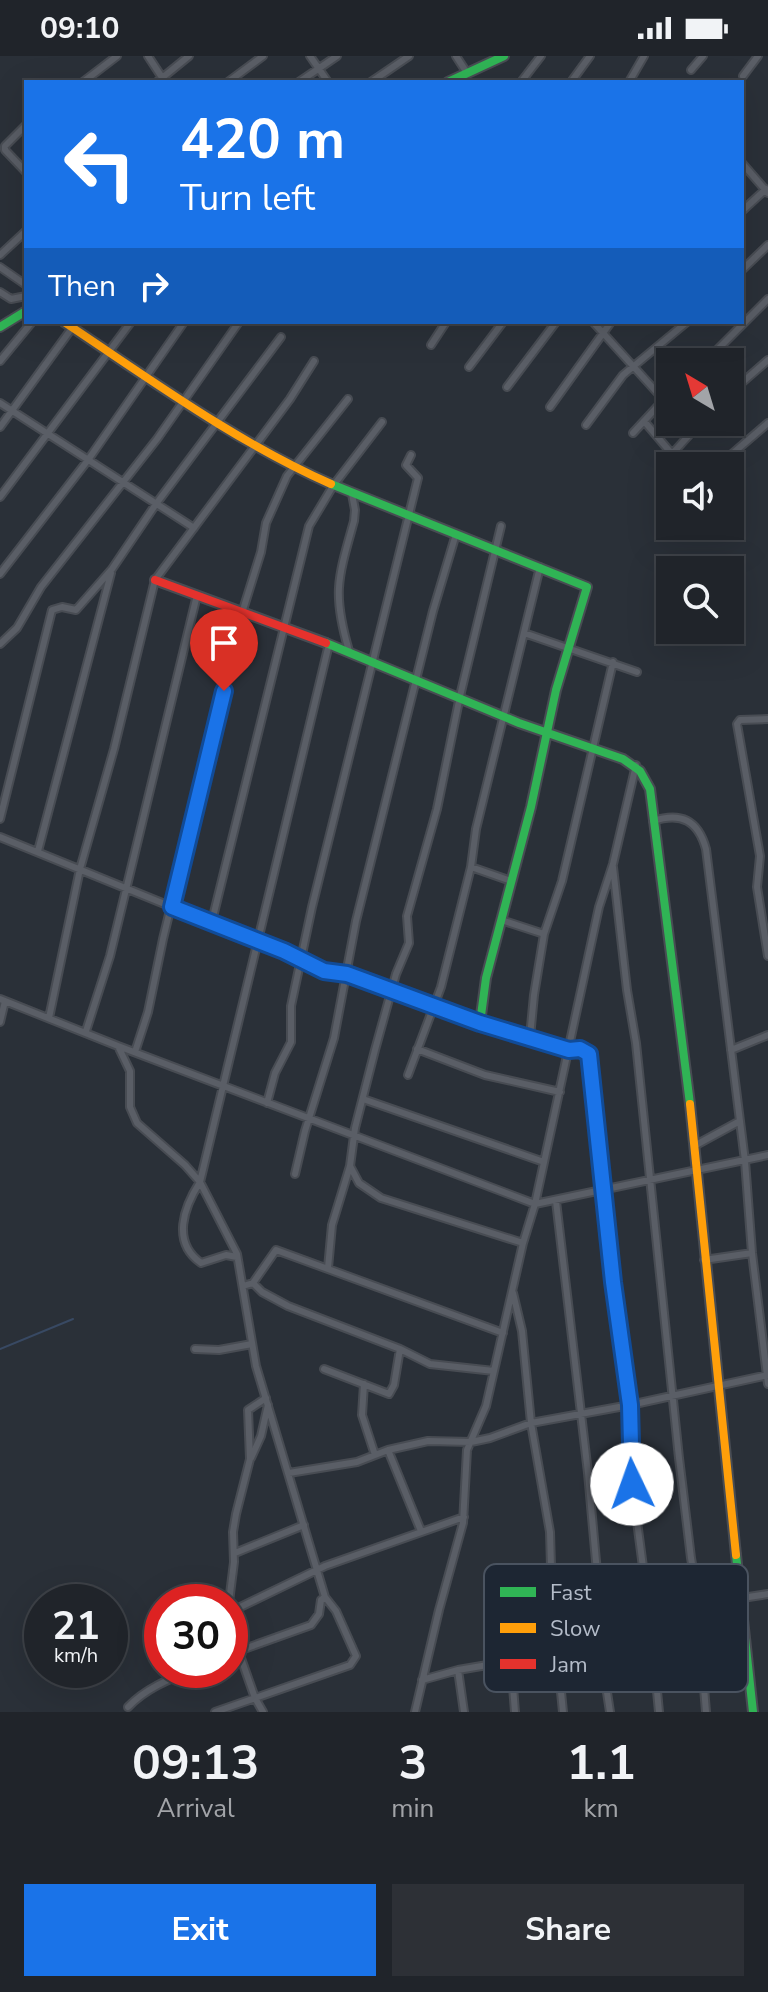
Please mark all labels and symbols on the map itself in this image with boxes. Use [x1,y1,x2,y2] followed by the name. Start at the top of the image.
[656,348,744,436] north arrow
[190,609,258,691] pin
[590,1442,674,1526] position arrow
[484,1564,748,1692] legend
[550,1578,592,1608] text: Fast
[144,1584,248,1688] speed limit sign: 30
[550,1614,601,1644] text: Slow
[549,1650,588,1680] text: Jam

